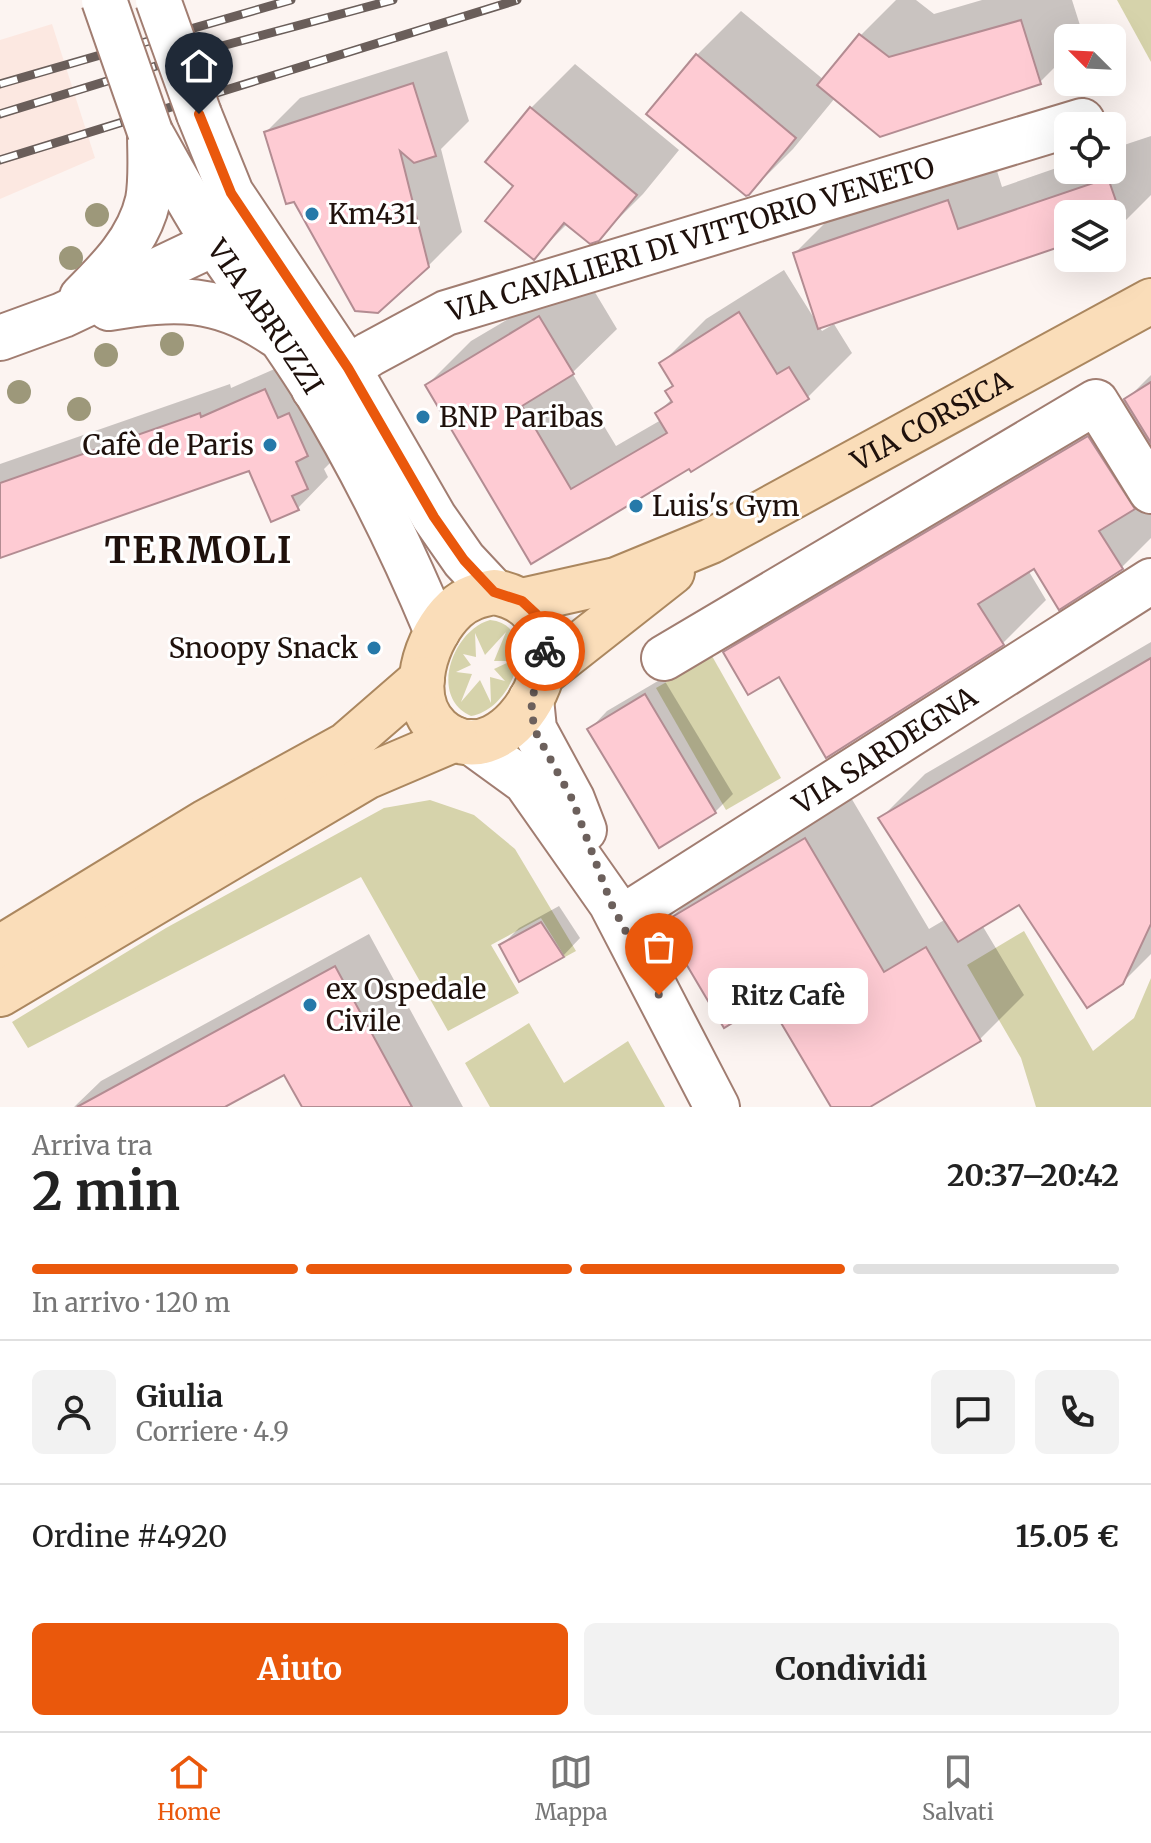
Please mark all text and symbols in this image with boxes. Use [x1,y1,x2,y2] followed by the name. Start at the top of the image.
[1054,24,1126,96] north arrow
[1054,24,1126,272] map controls
[165,32,233,114] pin
[177,44,221,88] icon: home
[1054,112,1126,184] button: locate
[442,149,939,330] street label: VIA CAVALIERI DI VITTORIO VENETO
[328,196,418,232] place label: Km431
[1054,200,1126,272] button: layers
[303,205,321,223] marker: Km431
[199,232,331,401] street label: VIA ABRUZZI
[844,362,1018,480] street label: VIA CORSICA
[439,399,604,435] place label: BNP Paribas
[414,408,432,426] marker: BNP Paribas
[82,427,254,463] place label: Cafè de Paris
[261,436,279,454] marker: Cafè de Paris
[652,488,800,524] place label: Luis's Gym
[627,497,645,515] marker: Luis's Gym
[105,528,293,573] district label: TERMOLI
[505,611,585,691] courier
[523,629,567,673] icon: bike
[168,630,358,666] place label: Snoopy Snack
[365,639,383,657] marker: Snoopy Snack
[785,678,984,823] street label: VIA SARDEGNA
[625,913,693,995] pin
[637,925,681,969] icon: bag
[707,967,867,1023] callout: Ritz Cafè
[326,971,486,1039] place label: ex Ospedale Civile
[731,979,845,1012] text: Ritz Cafè
[301,996,319,1014] marker: ex Ospedale Civile
[32,1129,152,1162] text: Arriva tra
[947,1156,1119,1194] text: 20:37–20:42
[32,1159,180,1224] text: 2 min
[32,1286,230,1319] text: In arrivo · 120 m
[32,1370,116,1454] button: person
[931,1370,1015,1454] button: chat
[1035,1370,1119,1454] button: phone
[136,1377,223,1415] text: Giulia
[136,1415,289,1448] text: Corriere · 4.9
[32,1517,227,1555] text: Ordine #4920
[1015,1517,1119,1555] text: 15.05 €
[32,1623,568,1715] button: Aiuto
[584,1623,1119,1715] button: Condividi
[157,1750,221,1826] tab: Home
[535,1750,608,1826] tab: Mappa
[922,1750,994,1826] tab: Salvati

